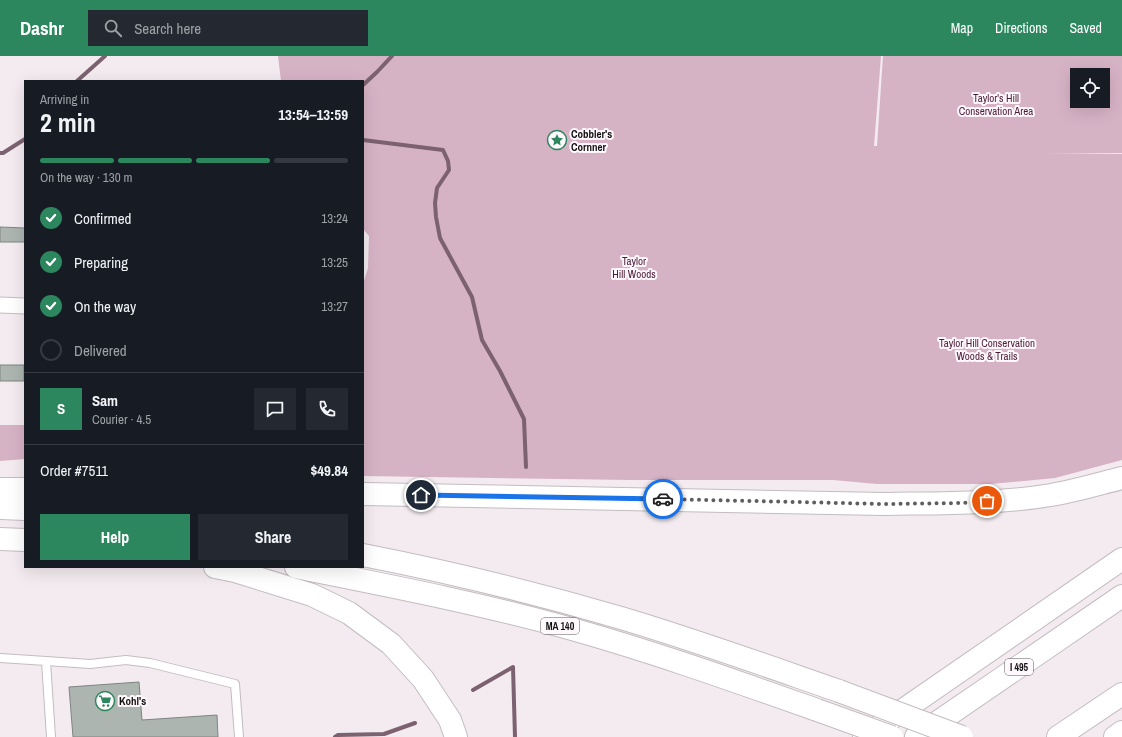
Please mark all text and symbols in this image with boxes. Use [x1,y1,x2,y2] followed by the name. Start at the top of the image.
[88,10,368,46] search box
[20,15,64,41] text: Dashr
[102,17,124,39] icon: search
[134,18,201,39] text: Search here
[951,19,973,37] text: Map
[995,19,1047,37] text: Directions
[1069,19,1102,37] text: Saved
[1070,68,1110,108] map controls
[1070,68,1110,108] button: locate
[40,91,89,108] text: Arriving in
[959,91,1033,118] park label: Taylor's Hill Conservation Area
[278,104,348,125] text: 13:54–13:59
[40,105,96,140] text: 2 min
[571,127,612,154] place label: Cobbler's Cornner
[546,129,568,151] place icon: Cobbler's Cornner
[40,169,132,186] text: On the way · 130 m
[40,207,62,229] icon: check
[74,208,131,229] text: Confirmed
[321,210,348,227] text: 13:24
[40,251,62,273] icon: check
[74,252,128,273] text: Preparing
[321,254,348,271] text: 13:25
[612,254,656,281] park label: Taylor Hill Woods
[40,295,62,317] icon: check
[74,296,136,317] text: On the way
[321,298,348,315] text: 13:27
[939,336,1035,363] park label: Taylor Hill Conservation Woods & Trails
[74,340,127,361] text: Delivered
[254,388,296,430] button: chat
[306,388,348,430] button: phone
[92,390,118,411] text: Sam
[57,398,65,419] text: S
[92,411,151,428] text: Courier · 4.5
[40,460,108,481] text: Order #7511
[310,460,348,481] text: $49.84
[404,478,438,512] pin
[643,479,683,519] courier
[410,484,432,506] icon: home
[970,484,1004,518] pin
[652,488,674,510] icon: car
[976,490,998,512] icon: bag
[40,514,190,560] button: Help
[198,514,348,560] button: Share
[541,618,579,634] road number: MA 140
[1005,659,1033,675] road number: I 495
[94,690,116,712] supermarket icon: Kohl's
[119,694,146,708] place label: Kohl's

